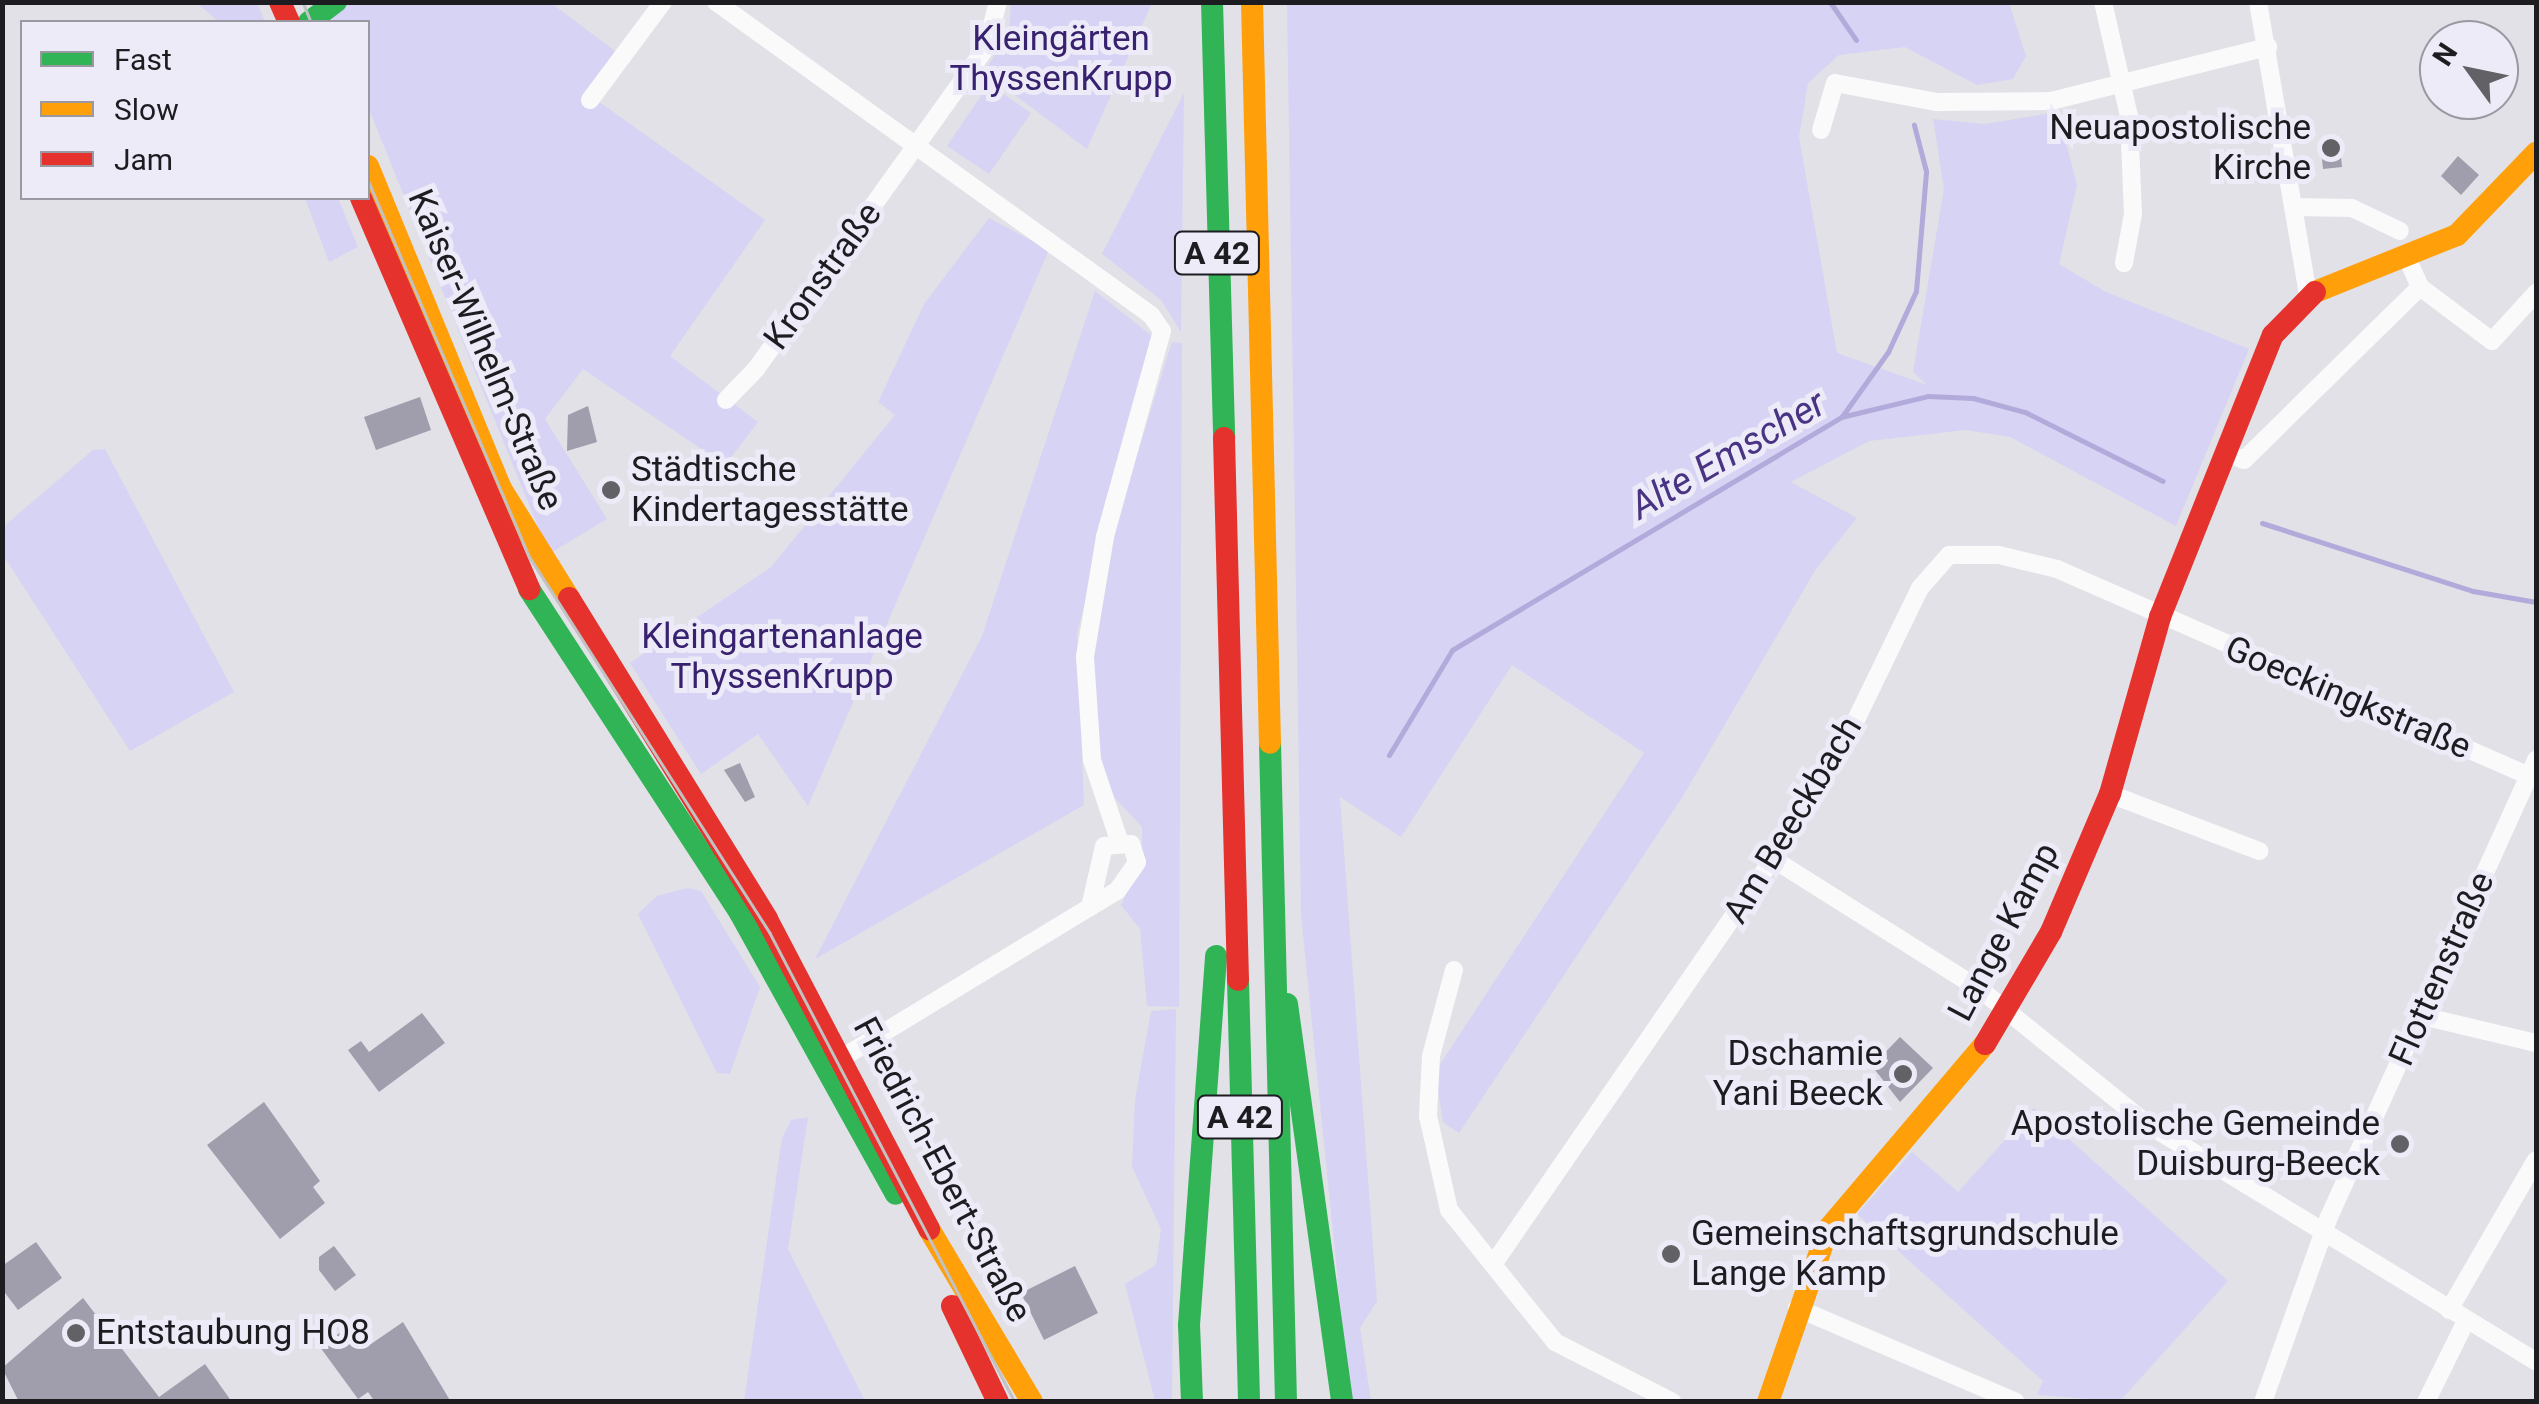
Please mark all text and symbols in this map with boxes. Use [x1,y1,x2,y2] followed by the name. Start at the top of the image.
[949,18,1173,100] park label: Kleingärten ThyssenKrupp
[20,20,370,200] legend
[2419,20,2519,120] north arrow
[2426,37,2464,72] text: N
[114,42,172,77] text: Fast
[114,92,179,127] text: Slow
[2049,107,2311,189] place label: Neuapostolische Kirche
[2320,137,2342,159] marker: Neuapostolische Kirche
[114,142,173,177] text: Jam
[398,183,572,517] street label: Kaiser-Wilhelm-Straße
[755,194,891,358] street label: Kronstraße
[1172,226,1262,280] road number: A 42
[1622,381,1834,529] water label: Alte Emscher
[631,449,909,531] place label: Städtische Kindertagesstätte
[600,479,622,501] marker: Städtische Kindertagesstätte
[641,616,923,698] park label: Kleingartenanlage ThyssenKrupp
[2219,627,2477,769] street label: Goeckingkstraße
[1715,709,1871,931] street label: Am Beeckbach
[1940,836,2068,1028] street label: Lange Kamp
[2381,866,2503,1072] street label: Flottenstraße
[844,1010,1040,1330] street label: Friedrich-Ebert-Straße
[1713,1033,1883,1115] place label: Dschamie Yani Beeck
[1892,1063,1914,1085] marker: Dschamie Yani Beeck
[1195,1090,1285,1144] road number: A 42
[2011,1103,2380,1185] place label: Apostolische Gemeinde Duisburg-Beeck
[2389,1133,2411,1155] marker: Apostolische Gemeinde Duisburg-Beeck
[1691,1213,2119,1295] place label: Gemeinschaftsgrundschule Lange Kamp
[1660,1243,1682,1265] marker: Gemeinschaftsgrundschule Lange Kamp
[96,1312,370,1354] place label: Entstaubung HO8
[65,1322,87,1344] marker: Entstaubung HO8

